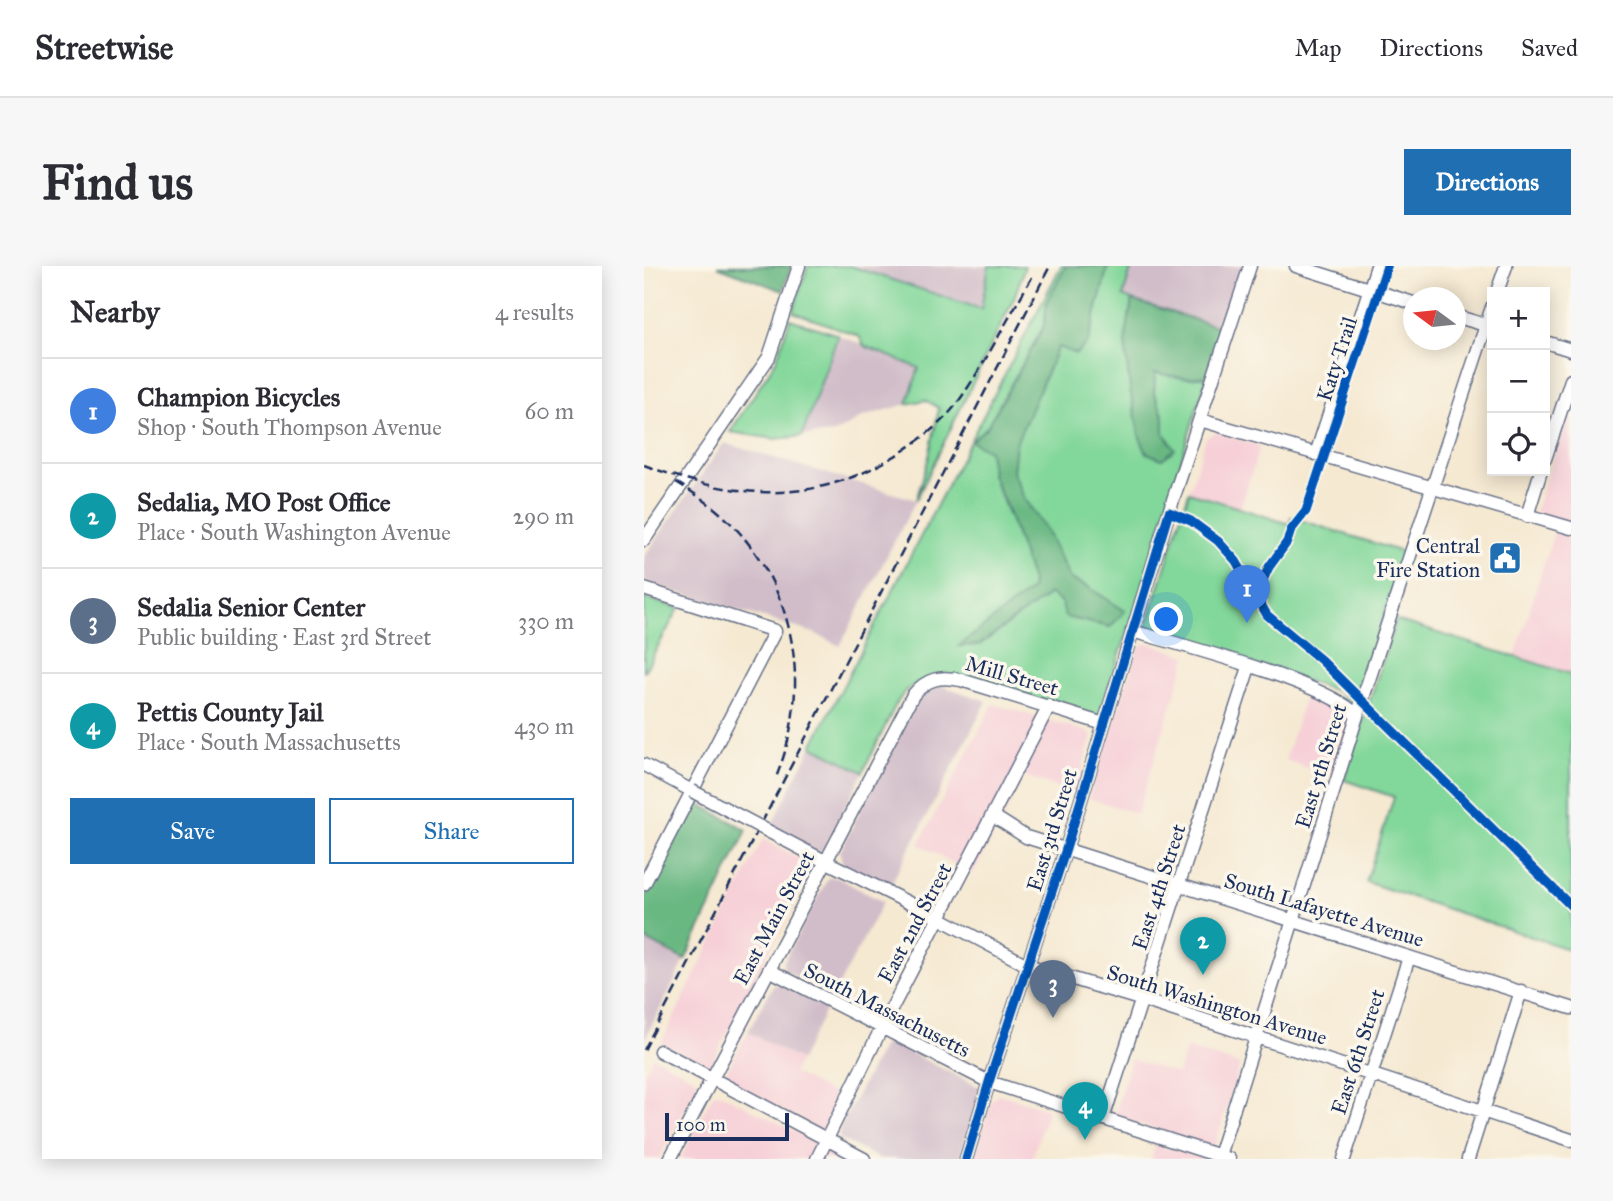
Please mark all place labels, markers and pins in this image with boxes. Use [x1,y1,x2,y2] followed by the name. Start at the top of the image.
[1376,533,1480,583] place label: Central Fire Station
[1486,539,1524,577] public building icon: Central Fire Station
[1224,565,1270,623] pin: 1
[1180,917,1226,975] pin: 2
[1030,960,1076,1018] pin: 3
[1062,1082,1108,1140] pin: 4

